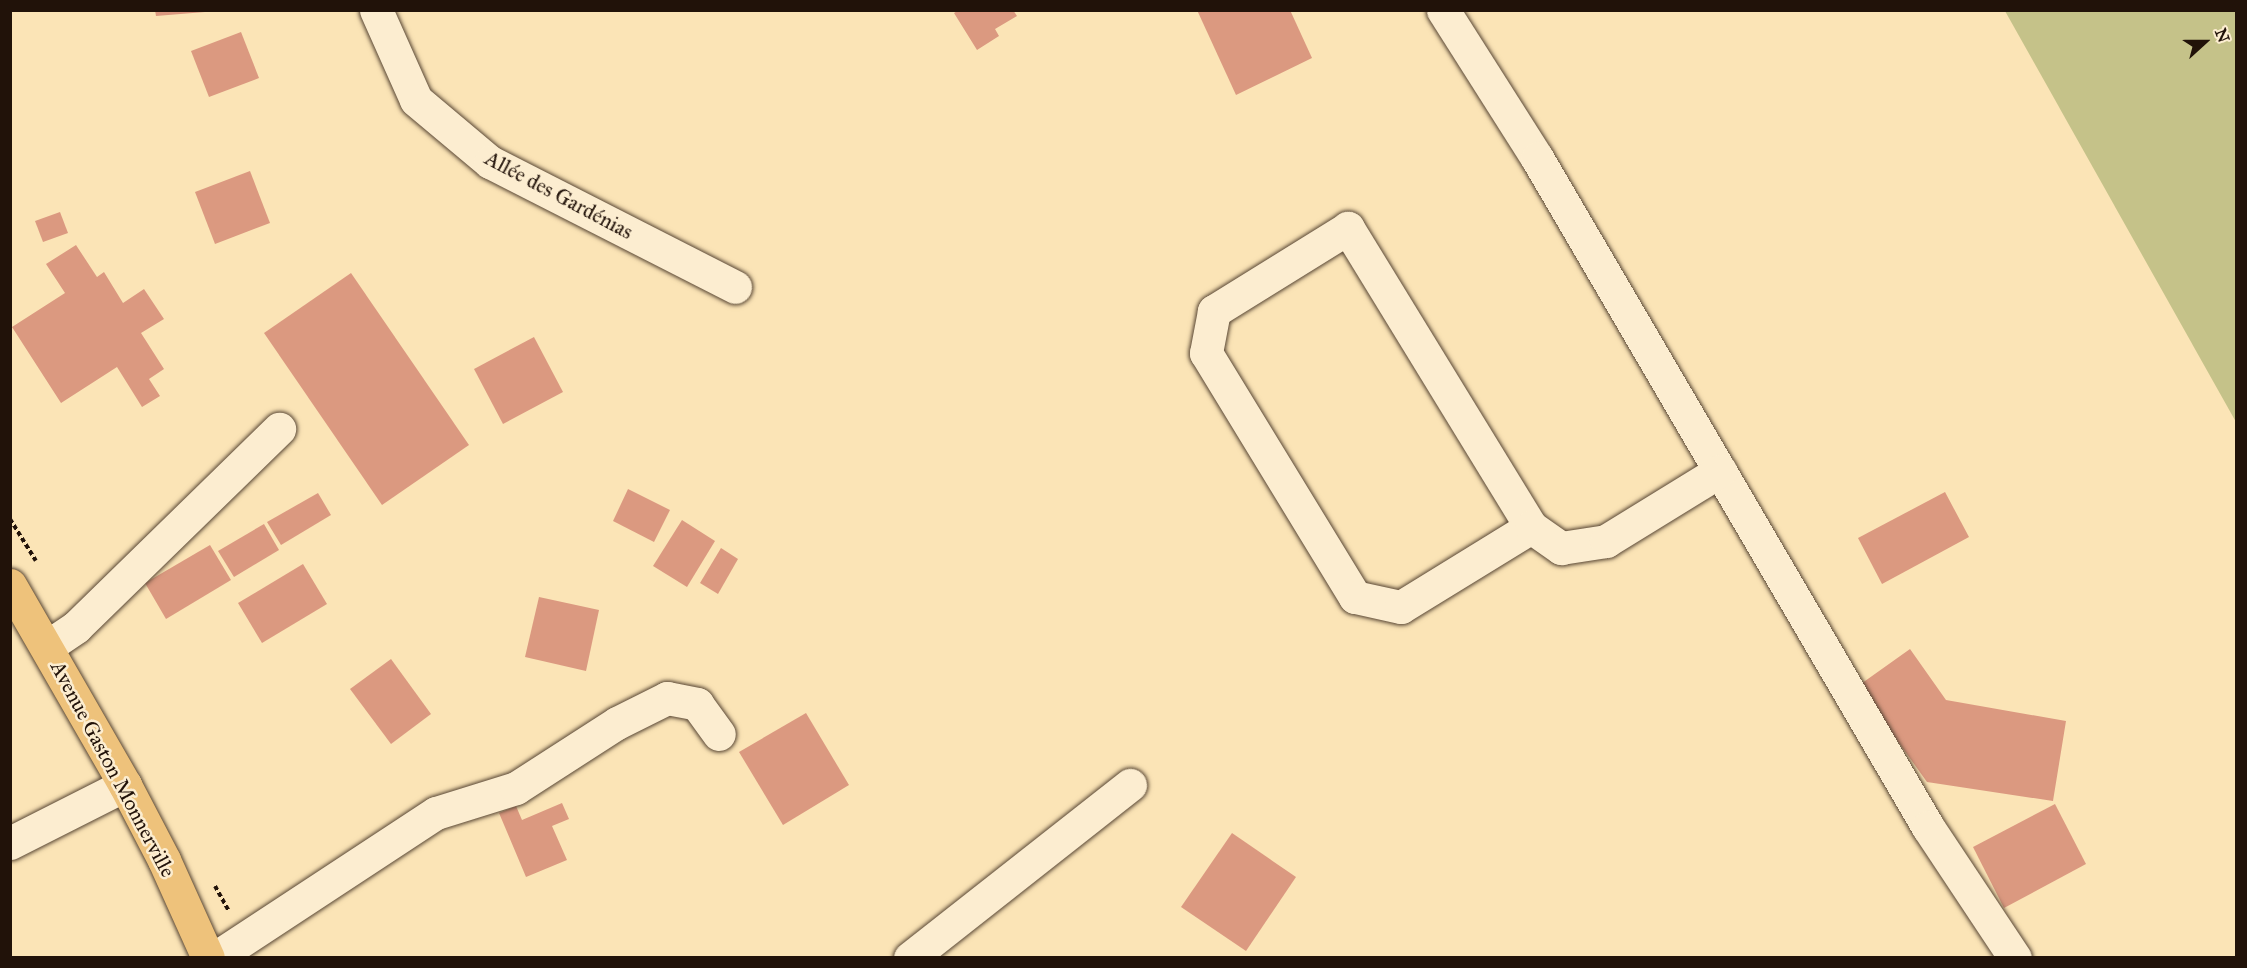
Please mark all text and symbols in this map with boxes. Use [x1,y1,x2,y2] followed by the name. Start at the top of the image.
[2175,12,2235,72] north arrow
[2211,26,2234,45] text: N
[481,145,637,245] street label: Allée des Gardénias
[45,657,181,881] street label: Avenue Gaston Monnerville

